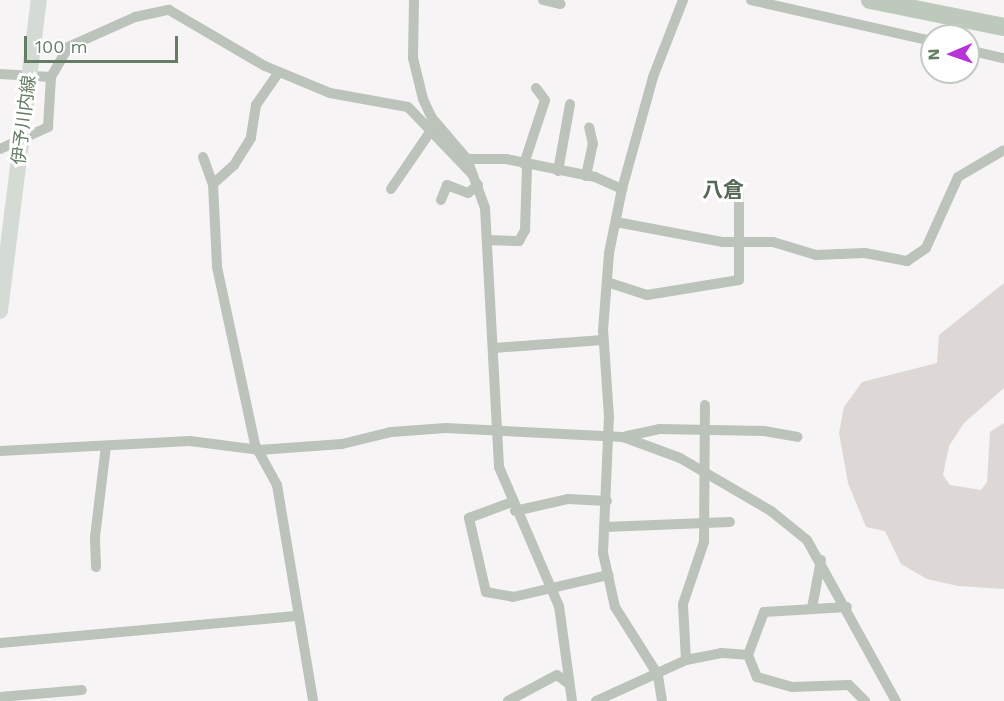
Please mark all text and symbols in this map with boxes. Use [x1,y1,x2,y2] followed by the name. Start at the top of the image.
[27,24,182,62] scale bar
[920,24,980,84] north arrow
[35,36,88,57] text: 100 m
[924,48,943,61] text: N
[8,74,40,166] street label: 伊予川内線
[702,177,744,203] district label: 八倉

